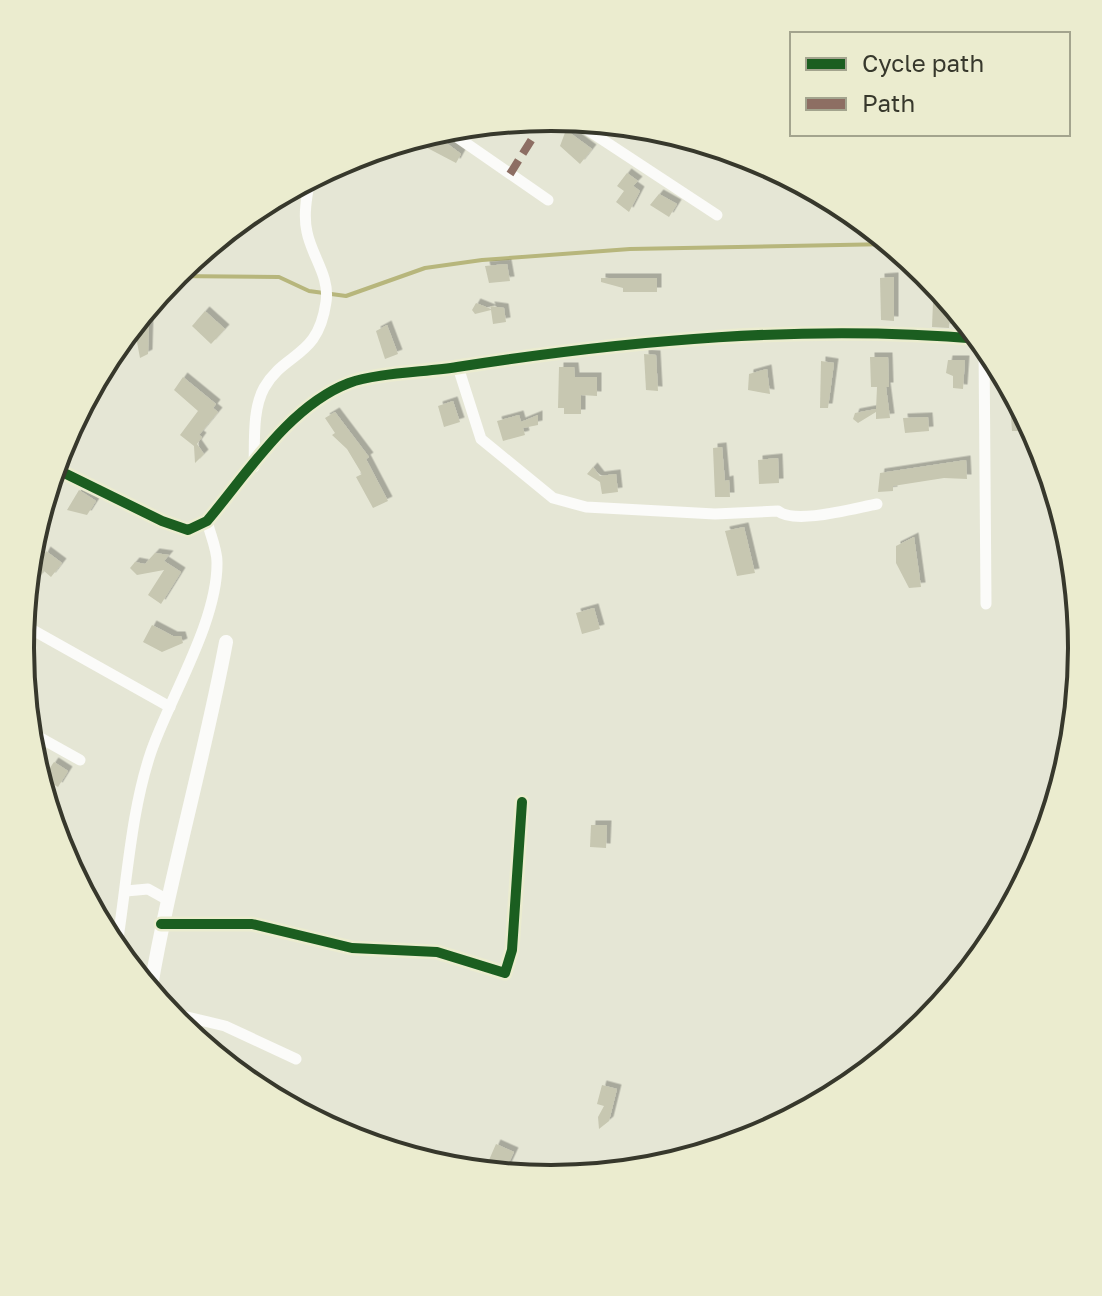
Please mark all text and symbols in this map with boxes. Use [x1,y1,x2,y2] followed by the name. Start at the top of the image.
[790,32,1070,136] legend
[862,48,984,77] text: Cycle path
[862,88,915,117] text: Path

